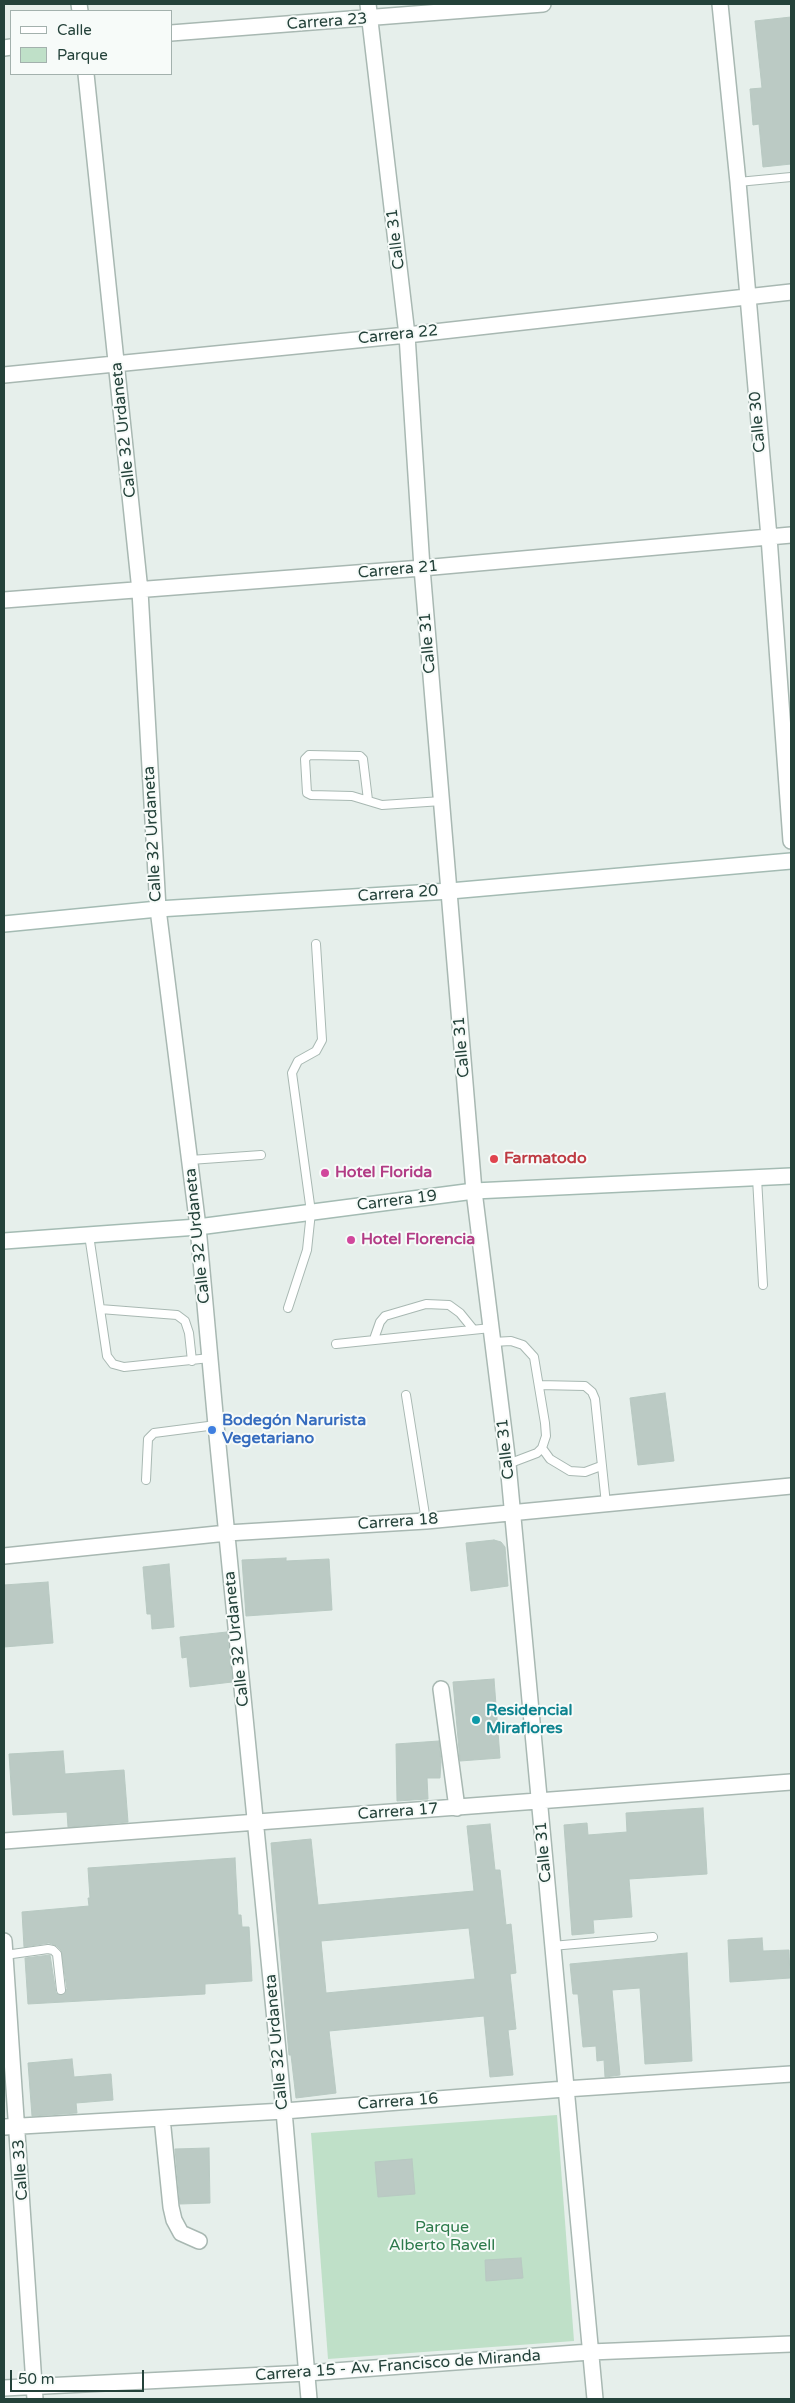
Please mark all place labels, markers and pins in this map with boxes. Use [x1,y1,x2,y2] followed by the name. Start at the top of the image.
[504,1149,587,1169] place label: Farmatodo
[488,1153,500,1165] marker: Farmatodo
[335,1163,432,1183] place label: Hotel Florida
[319,1167,331,1179] marker: Hotel Florida
[361,1230,475,1250] place label: Hotel Florencia
[345,1234,357,1246] marker: Hotel Florencia
[222,1411,366,1449] place label: Bodegón Narurista Vegetariano
[206,1424,218,1436] marker: Bodegón Narurista Vegetariano
[486,1701,572,1739] place label: Residencial Miraflores
[470,1714,482,1726] marker: Residencial Miraflores

